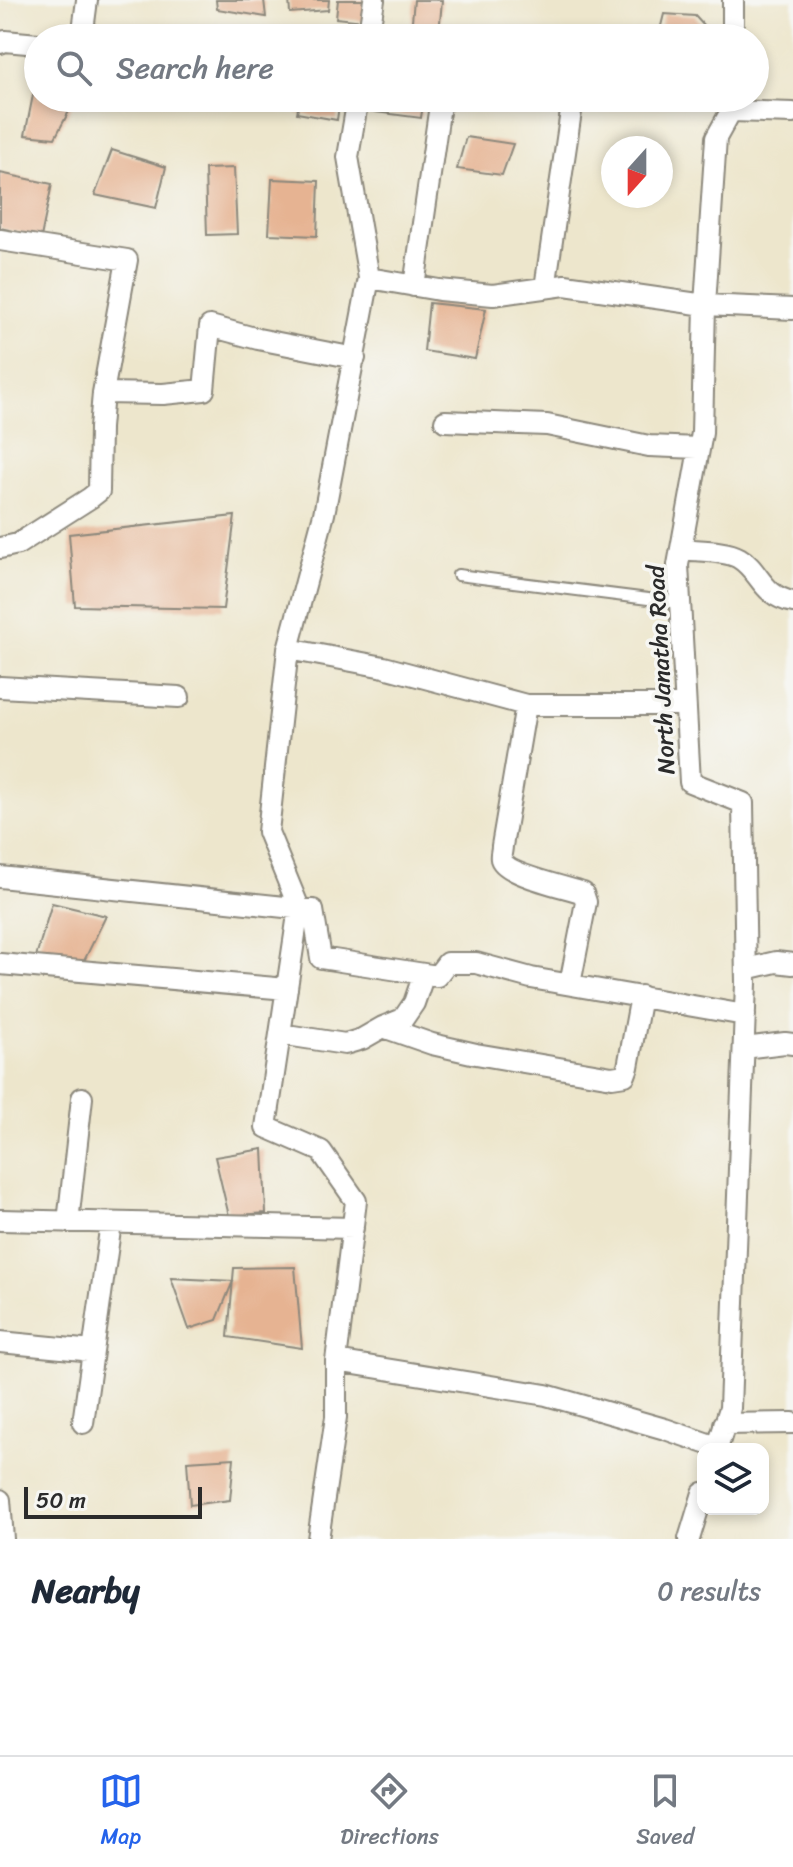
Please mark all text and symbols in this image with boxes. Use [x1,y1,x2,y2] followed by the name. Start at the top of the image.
[24,24,769,112] search box
[116,41,274,95] text: Search here
[52,46,96,90] icon: search
[601,136,673,208] north arrow
[634,562,687,775] street label: North Janatha Road
[697,1443,769,1515] map controls
[697,1443,769,1515] button: layers
[36,1481,86,1520] text: 50 m
[24,1483,202,1519] scale bar
[32,1561,140,1621] text: Nearby
[657,1568,761,1614] text: 0 results
[99,1769,143,1856] tab: Map
[340,1769,439,1856] tab: Directions
[636,1769,694,1856] tab: Saved

